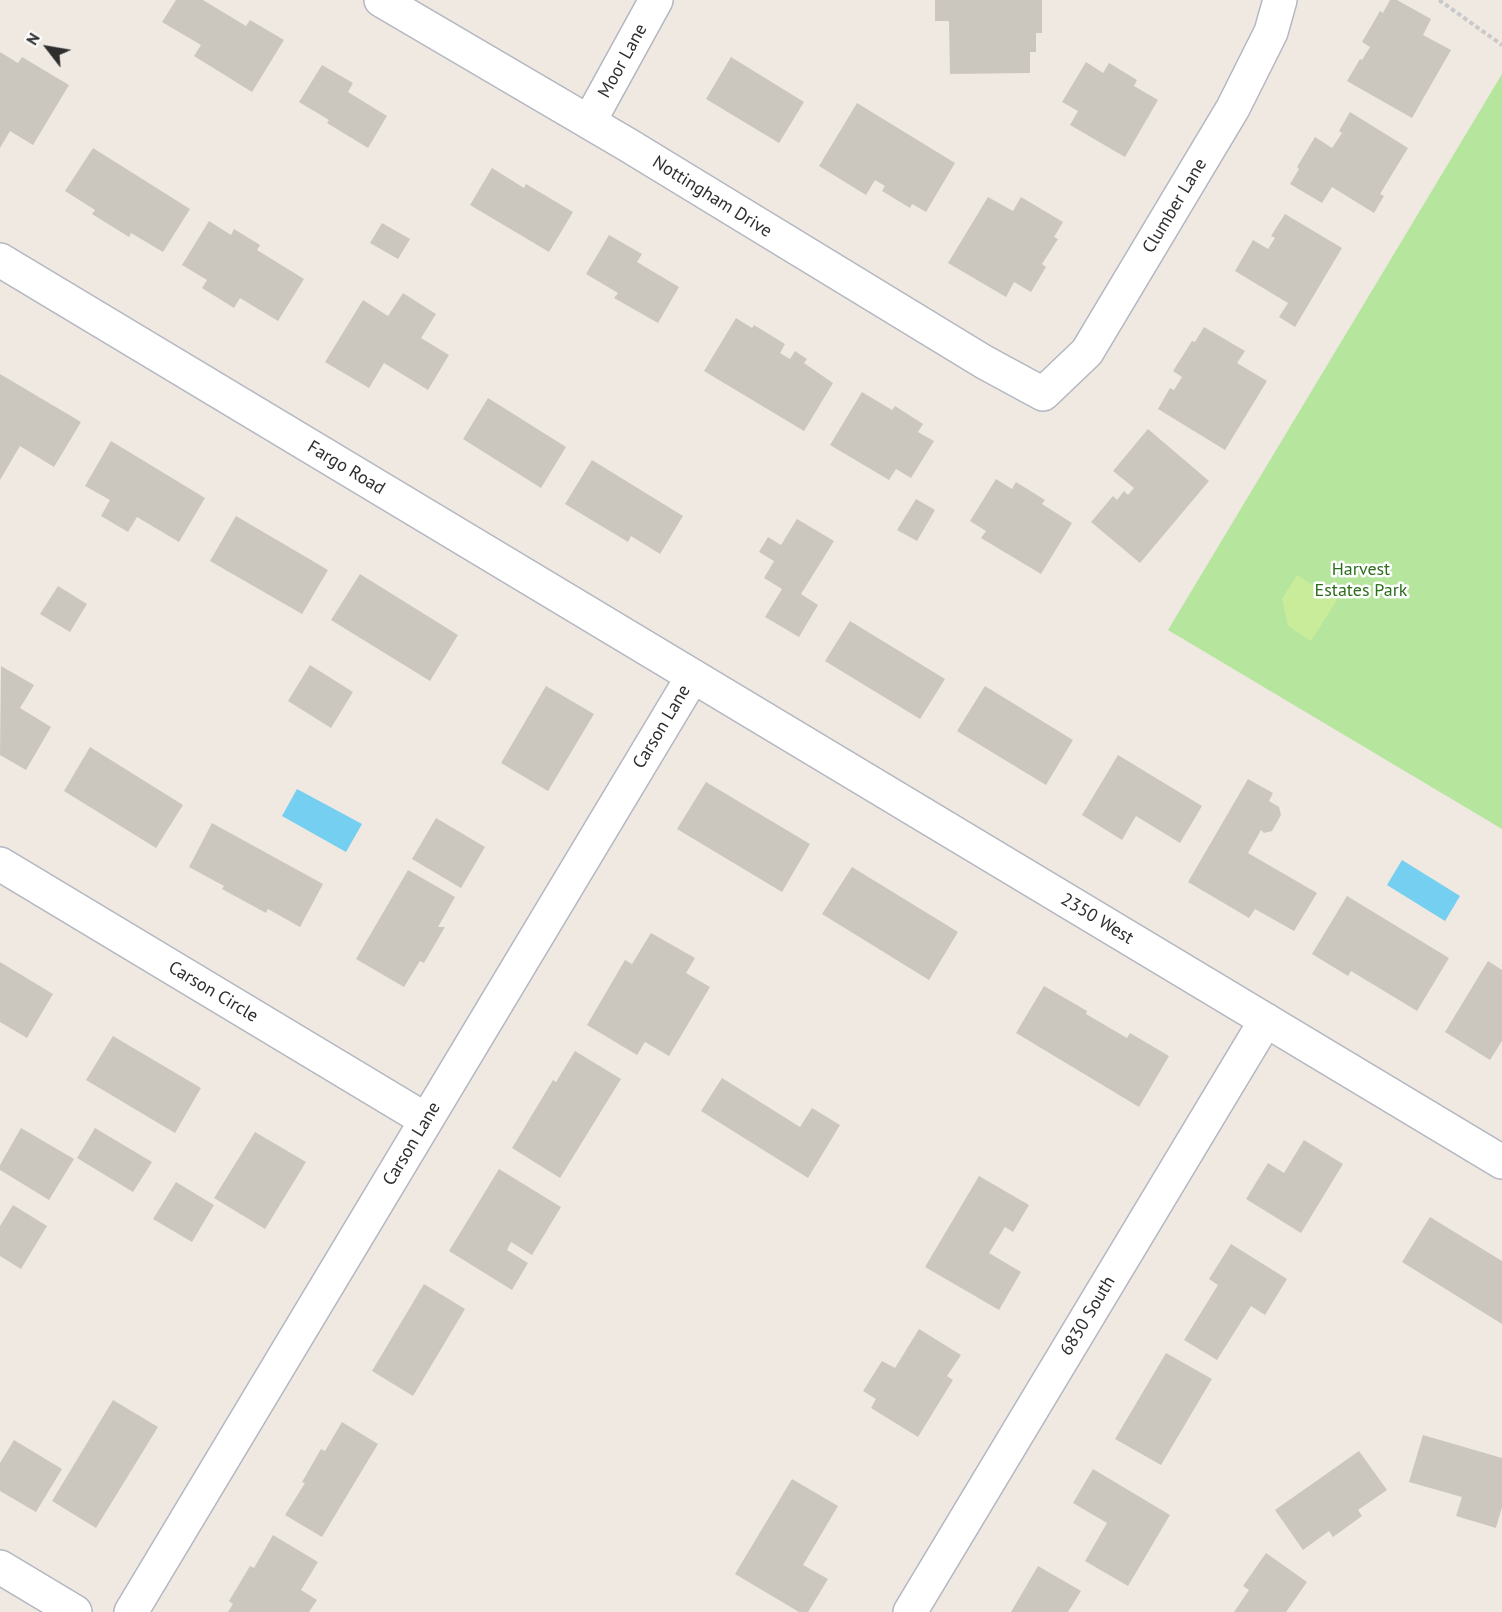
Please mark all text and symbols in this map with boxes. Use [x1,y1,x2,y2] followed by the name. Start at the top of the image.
[18,18,78,78] north arrow
[594,20,652,102] street label: Moor Lane
[21,29,44,48] text: N
[648,152,776,242] street label: Nottingham Drive
[1138,155,1212,257] street label: Clumber Lane
[303,436,389,500] street label: Fargo Road
[1315,559,1407,602] park label: Harvest Estates Park
[629,681,695,773] street label: Carson Lane
[1057,889,1137,949] street label: 2350 West
[164,957,262,1027] street label: Carson Circle
[379,1098,445,1190] street label: Carson Lane
[1056,1272,1120,1360] street label: 6830 South

